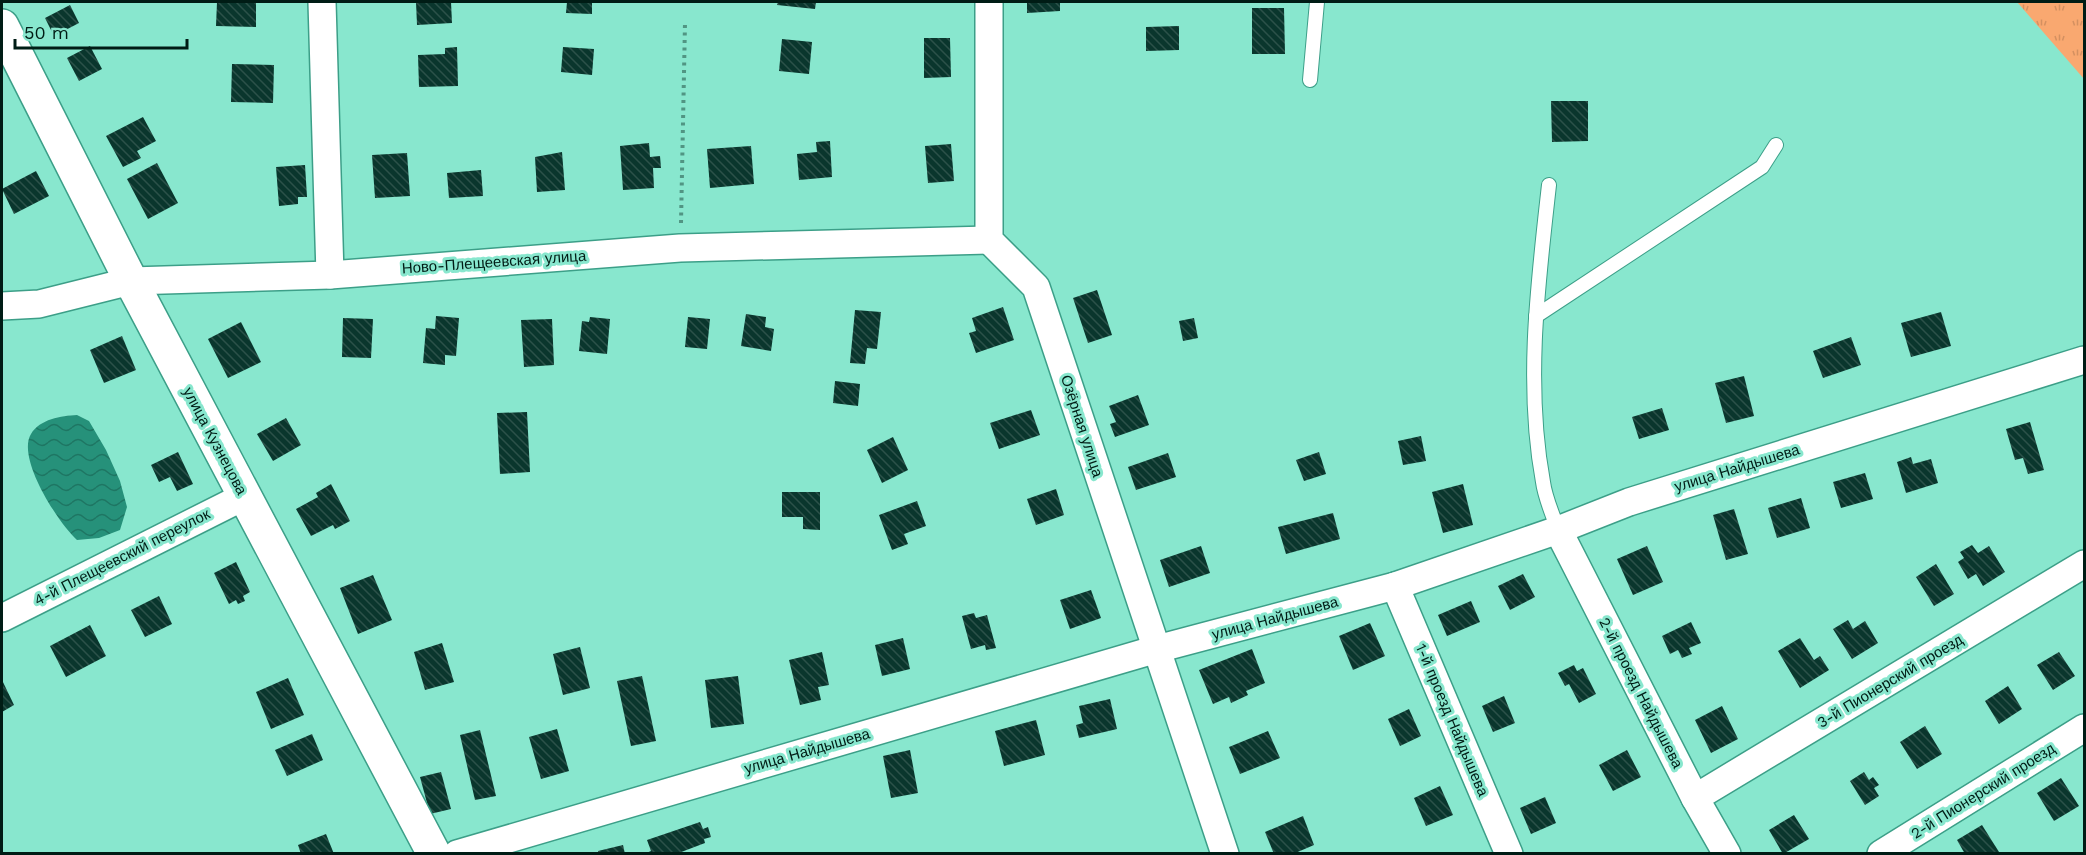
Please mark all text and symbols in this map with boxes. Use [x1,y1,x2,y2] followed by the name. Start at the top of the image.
[15,12,188,50] scale bar
[24,22,69,43] text: 50 m
[401,247,587,277] street label: Ново-Плещеевская улица
[1057,373,1107,480] street label: Озёрная улица
[179,384,251,498] street label: улица Кузнецова
[1672,440,1802,496] street label: улица Найдышева
[31,505,213,609] street label: 4-й Плещеевский переулок
[1210,592,1341,644] street label: улица Найдышева
[1595,615,1687,772] street label: 2-й проезд Найдышева
[1814,630,1966,732] street label: 3-й Пионерский проезд
[1412,641,1493,800] street label: 1-й проезд Найдышева
[742,724,873,778] street label: улица Найдышева
[1908,739,2058,843] street label: 2-й Пионерский проезд

